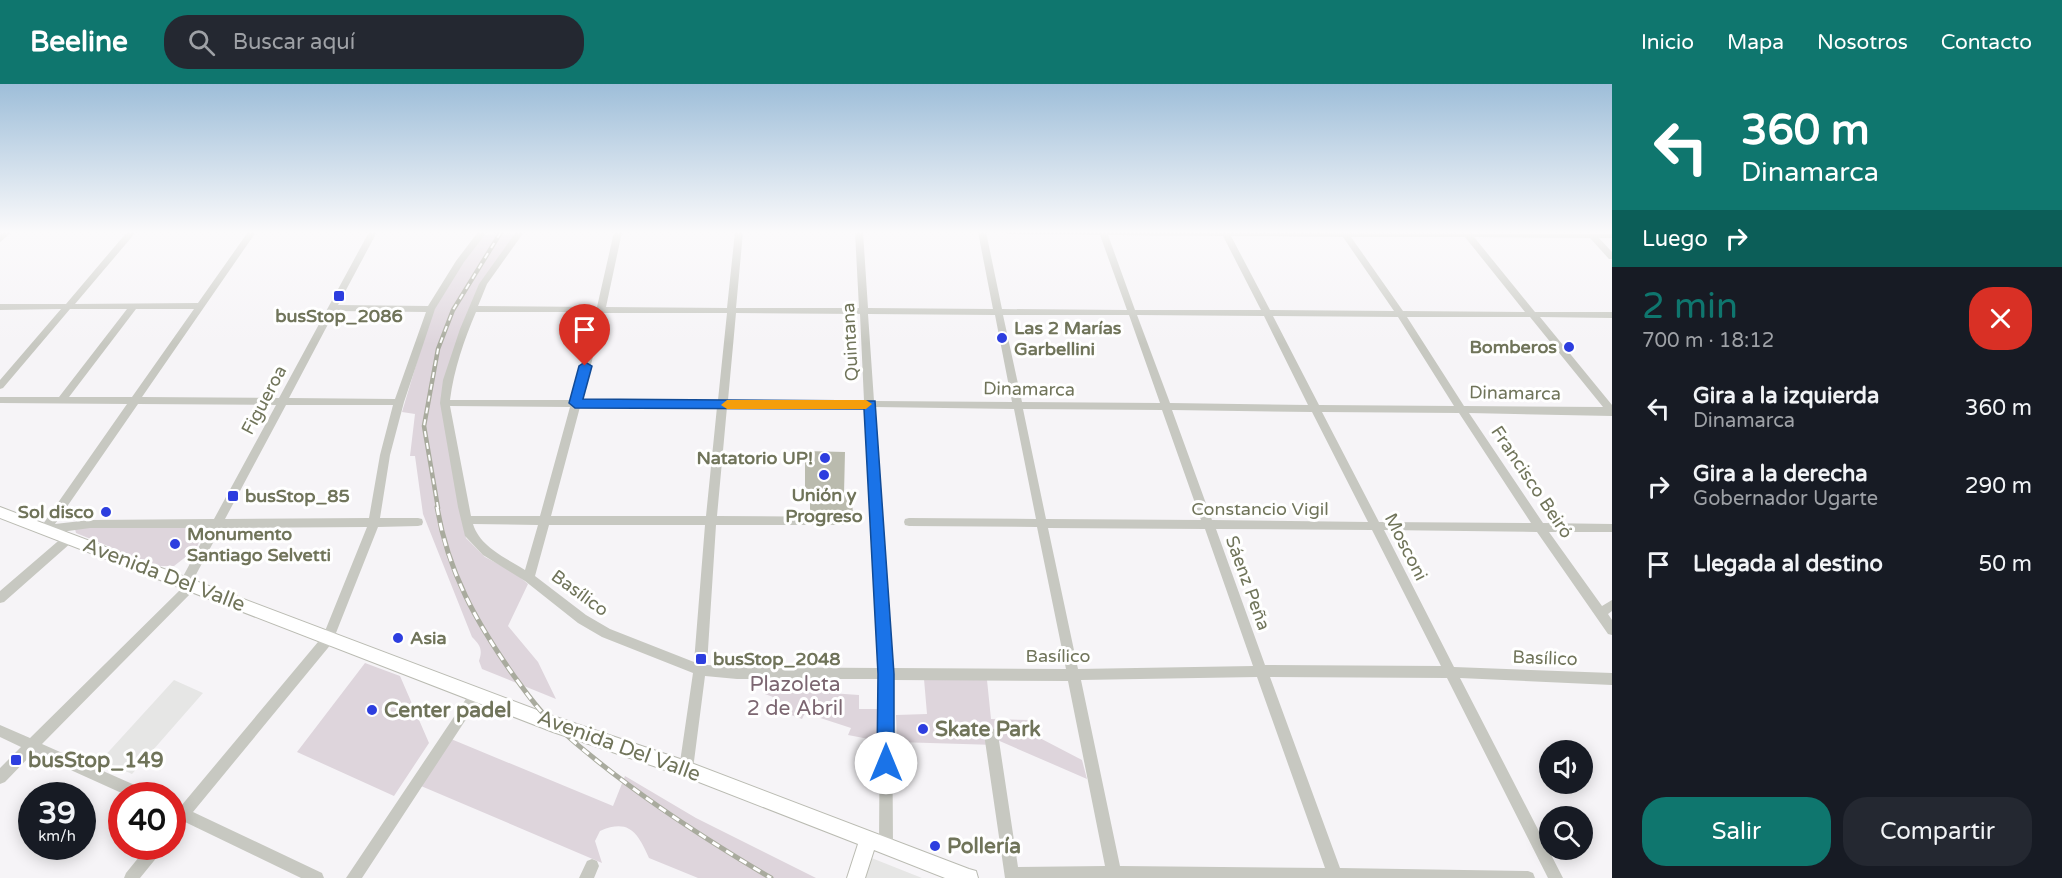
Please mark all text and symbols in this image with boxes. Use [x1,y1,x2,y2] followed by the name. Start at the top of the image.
[164,15,584,69] search box
[30,25,128,59] text: Beeline
[185,26,218,59] icon: search
[233,29,355,55] text: Buscar aquí
[1641,30,1694,55] text: Inicio
[1727,30,1784,55] text: Mapa
[1817,30,1908,55] text: Nosotros
[1941,30,2032,55] text: Contacto
[1741,105,1870,156] text: 360 m
[1642,108,1720,186] icon: left
[1741,156,1879,189] text: Dinamarca
[1720,222,1753,255] icon: right
[1642,226,1708,252] text: Luego
[1642,285,1738,328] text: 2 min
[1969,287,2032,350] button: close
[332,289,346,303] marker: busStop_2086
[837,302,863,382] street label: Quintana
[559,304,610,366] pin
[275,305,403,327] place label: busStop_2086
[568,313,601,346] icon: arrive
[1014,317,1122,360] place label: Las 2 Marías Garbellini
[1642,329,1774,353] text: 700 m · 18:12
[995,331,1009,345] marker: Las 2 Marías Garbellini
[1469,336,1557,358] place label: Bomberos
[1562,340,1576,354] marker: Bomberos
[237,362,291,438] street label: Figueroa
[983,377,1075,401] street label: Dinamarca
[1469,381,1561,405] street label: Dinamarca
[1693,383,1879,409] text: Gira a la izquierda
[1642,392,1675,425] icon: left
[1965,395,2032,421] text: 360 m
[1693,409,1795,433] text: Dinamarca
[1486,422,1578,542] street label: Francisco Beiró
[696,447,813,469] place label: Natatorio UP!
[818,451,832,465] marker: Natatorio UP!
[1693,461,1868,487] text: Gira a la derecha
[817,468,831,482] marker: Unión y Progreso
[1642,470,1675,503] icon: right
[1965,473,2032,499] text: 290 m
[785,484,863,527] place label: Unión y Progreso
[245,485,350,507] place label: busStop_85
[1693,487,1878,511] text: Gobernador Ugarte
[226,489,240,503] marker: busStop_85
[1191,498,1329,520] street label: Constancio Vigil
[18,501,94,523] place label: Sol disco
[99,505,113,519] marker: Sol disco
[1380,510,1432,584] street label: Mosconi
[187,523,331,566] place label: Monumento Santiago Selvetti
[79,533,249,617] street label: Avenida Del Valle
[1221,533,1275,633] street label: Sáenz Peña
[168,537,182,551] marker: Monumento Santiago Selvetti
[1642,548,1675,581] icon: arrive
[1693,551,1883,577] text: Llegada al destino
[1978,551,2032,577] text: 50 m
[547,565,613,621] street label: Basílico
[410,627,447,649] place label: Asia
[391,631,405,645] marker: Asia
[1025,645,1091,667] street label: Basílico
[1512,646,1578,670] street label: Basílico
[713,648,841,670] place label: busStop_2048
[694,652,708,666] marker: busStop_2048
[747,672,843,721] park label: Plazoleta 2 de Abril
[384,698,511,723] place label: Center padel
[365,703,379,717] marker: Center padel
[534,705,704,787] street label: Avenida Del Valle
[935,717,1041,742] place label: Skate Park
[916,722,930,736] marker: Skate Park
[854,731,918,795] position arrow
[1539,740,1593,860] map controls
[1539,740,1593,794] button: sound
[28,748,164,773] place label: busStop_149
[9,753,23,767] marker: busStop_149
[108,782,186,860] speed limit sign: 40
[38,795,76,832] text: 39
[1642,797,1831,866] button: Salir
[1843,797,2032,866] button: Compartir
[1539,806,1593,860] button: search
[38,827,76,845] text: km/h
[947,834,1021,859] place label: Pollería
[928,839,942,853] marker: Pollería

